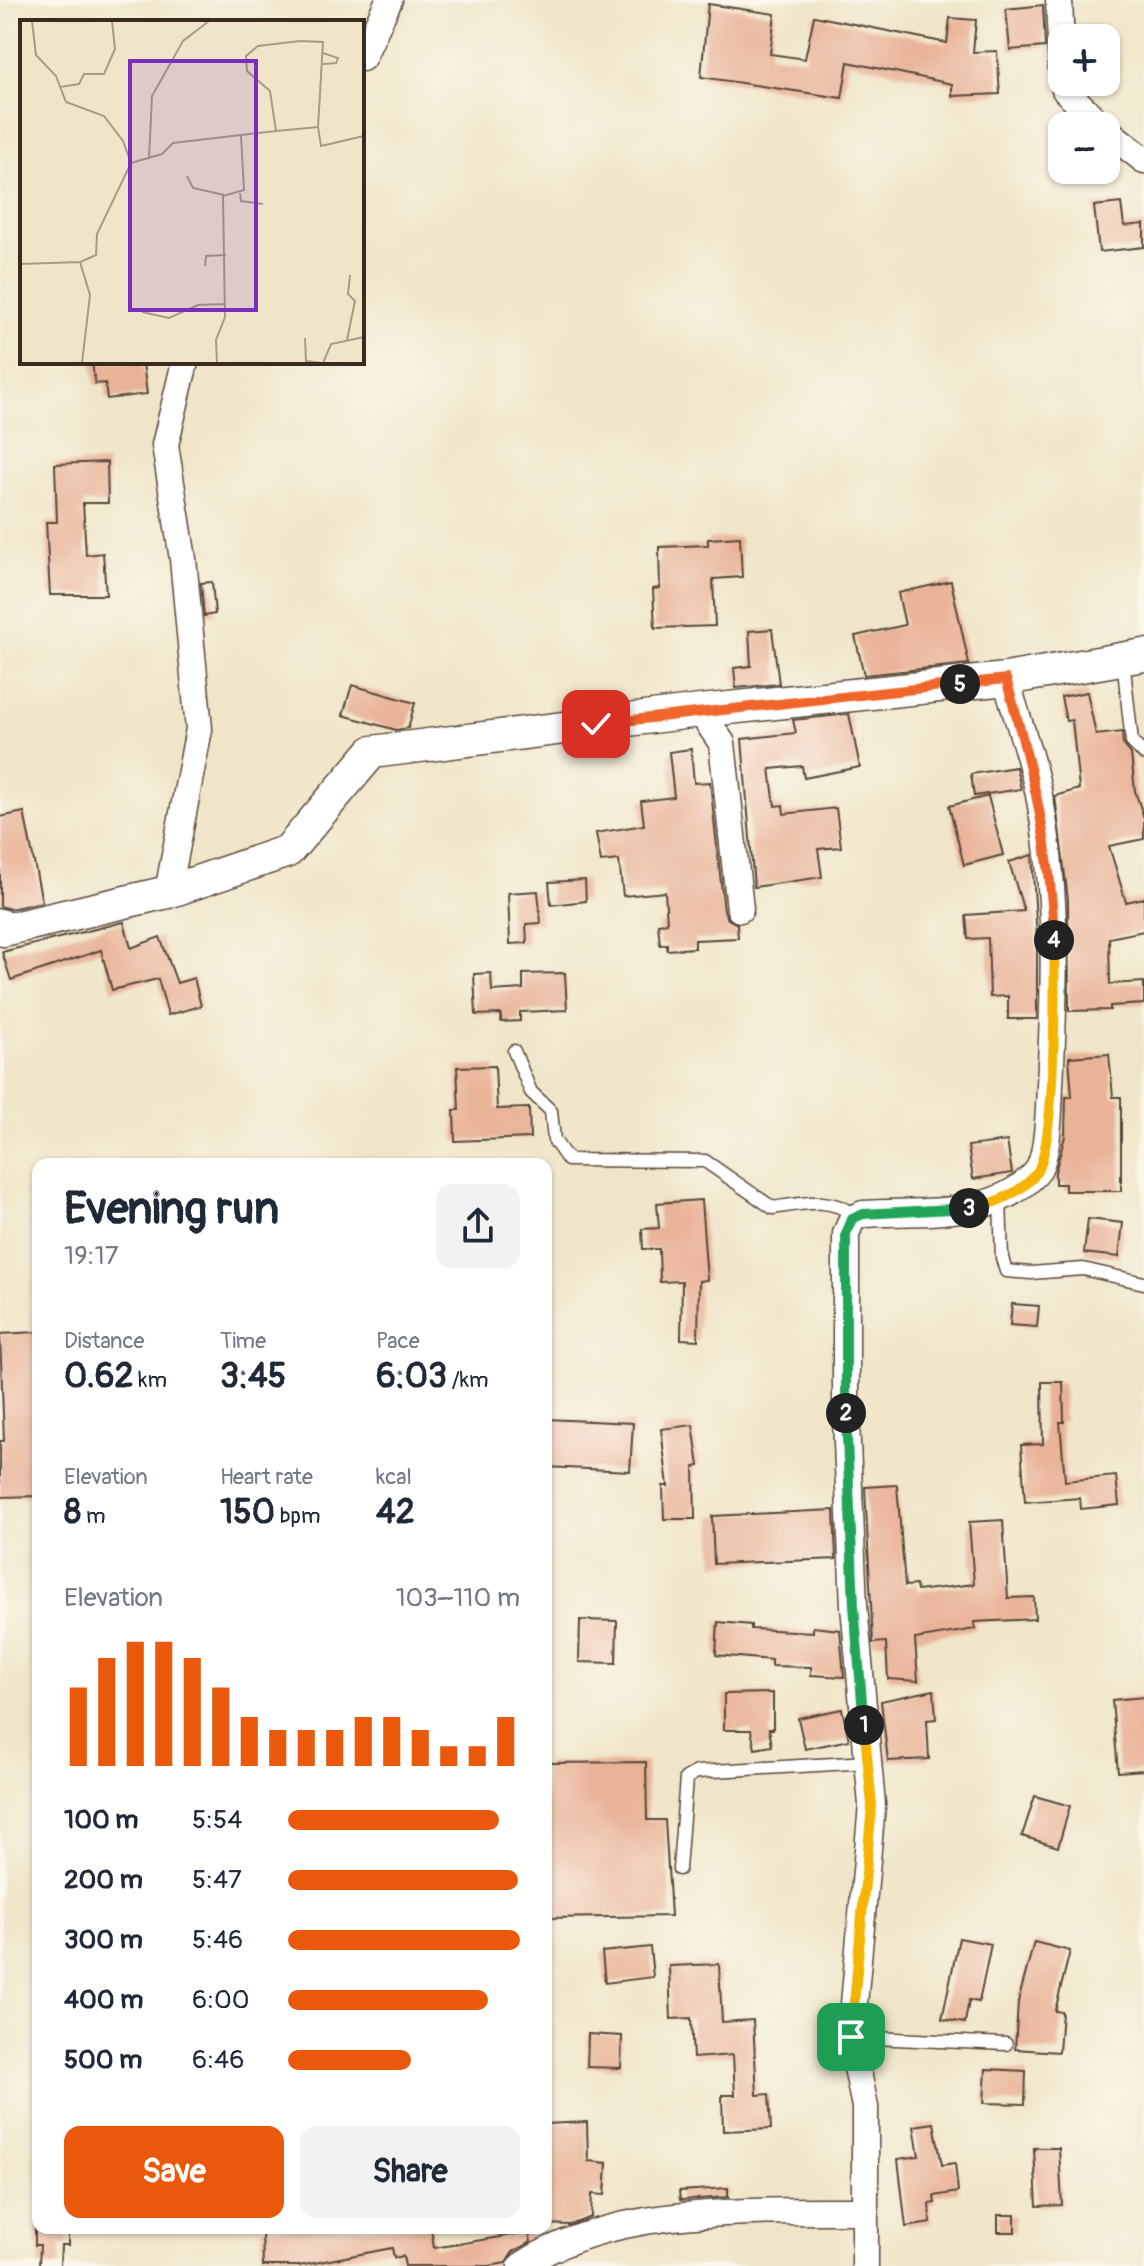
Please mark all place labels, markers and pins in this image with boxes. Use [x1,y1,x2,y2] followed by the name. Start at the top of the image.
[940,664,980,704] pin: 5
[562,690,630,758] pin
[1034,920,1074,960] pin: 4
[949,1188,989,1228] pin: 3
[826,1393,866,1433] pin: 2
[844,1705,884,1745] pin: 1
[817,2003,885,2071] pin

